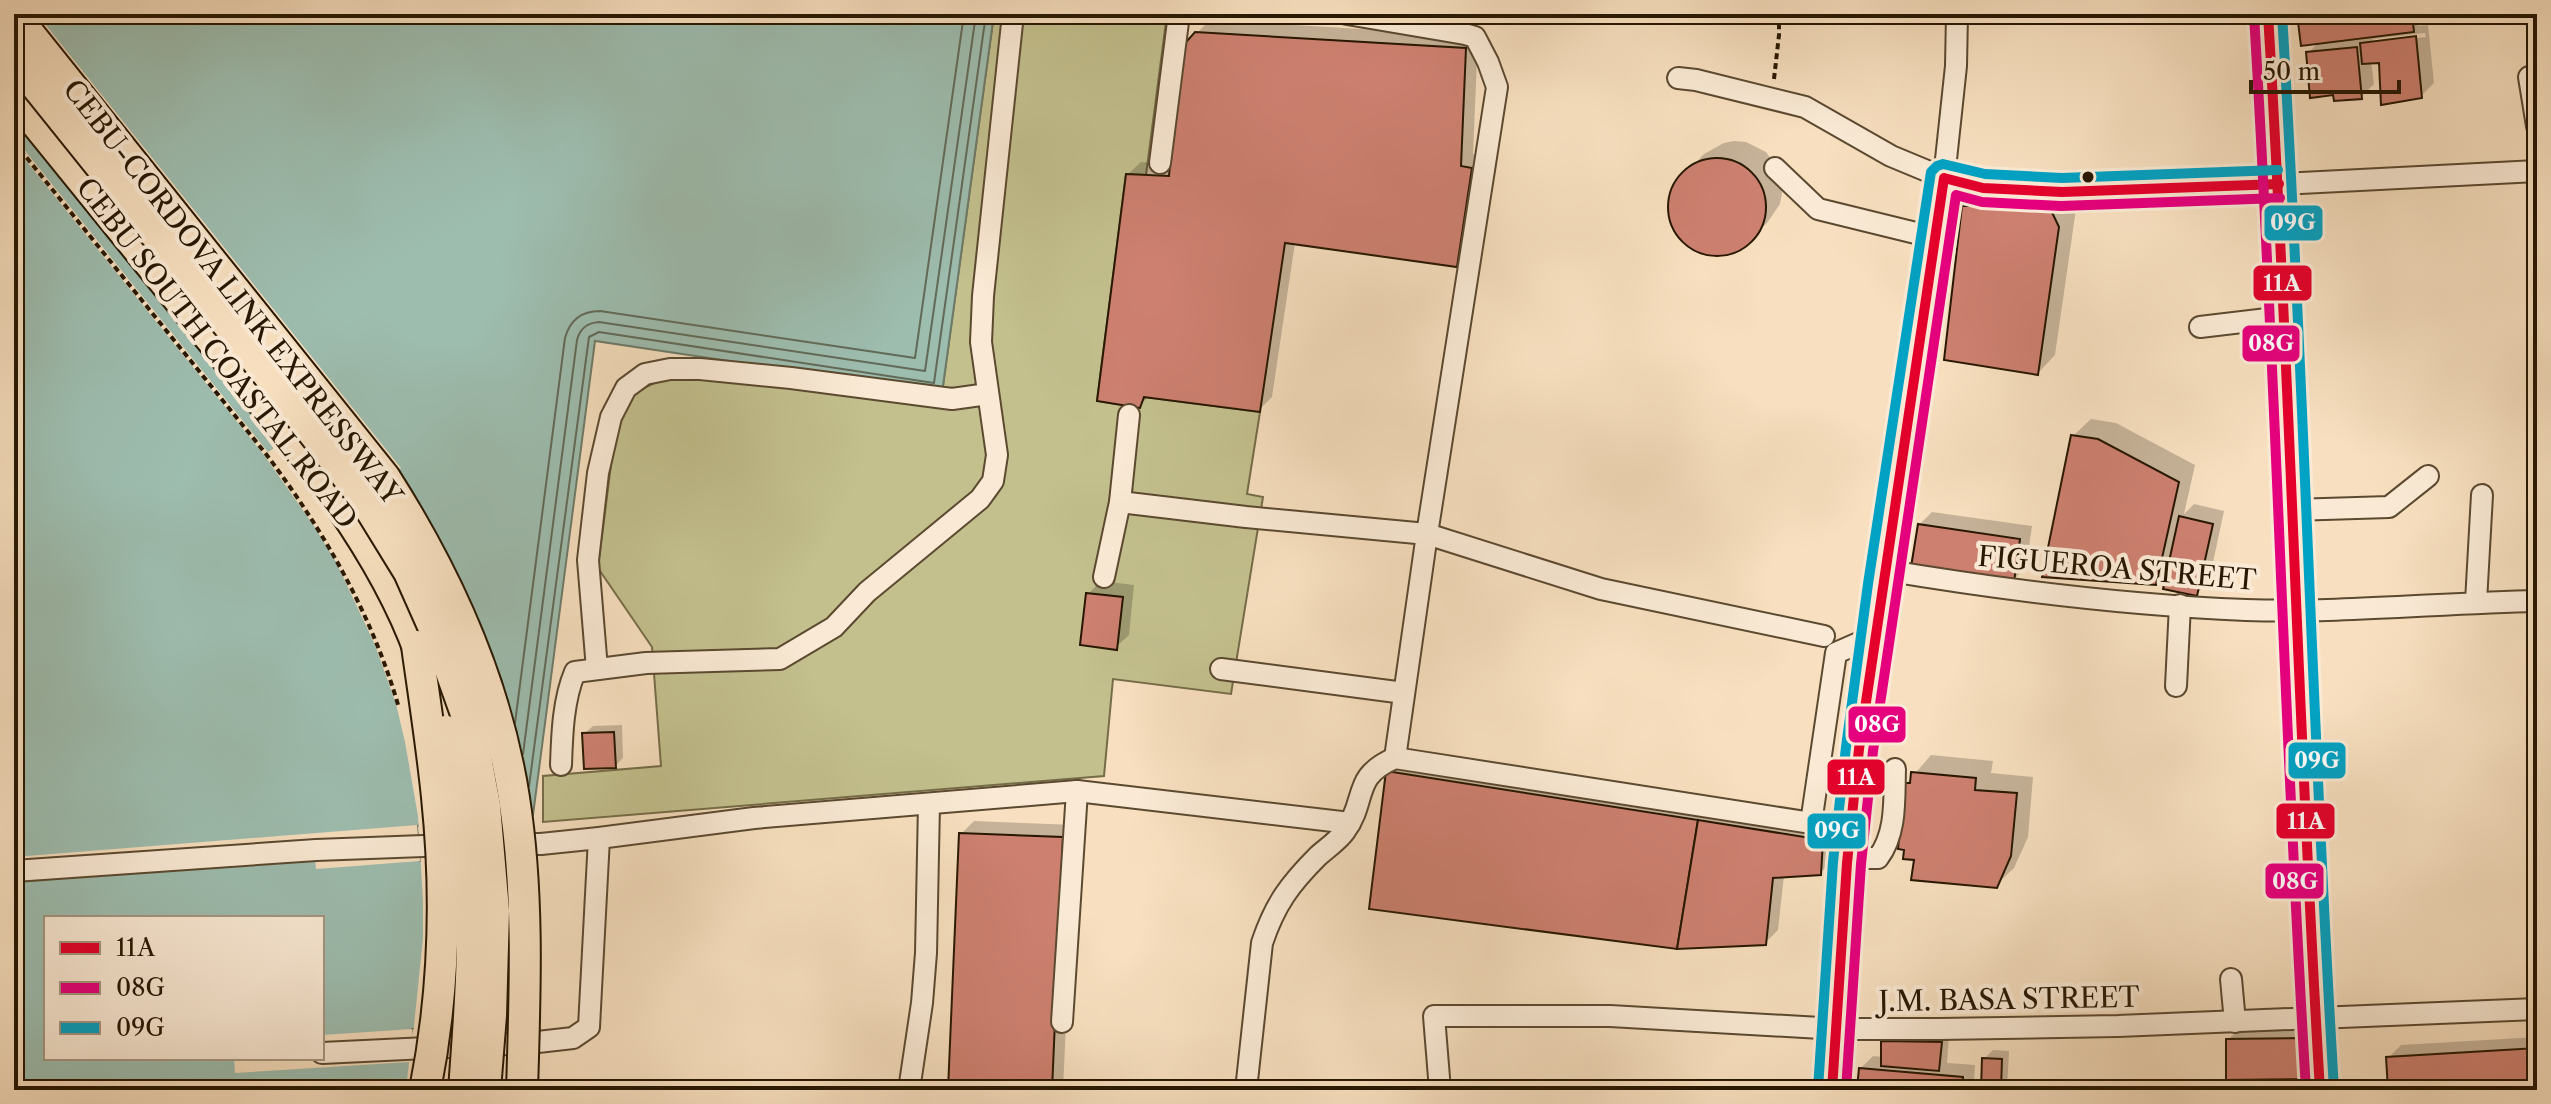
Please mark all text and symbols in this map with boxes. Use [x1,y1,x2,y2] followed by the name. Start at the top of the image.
[2251,44,2399,94] scale bar
[2263,57,2320,86] text: 50 m
[56,73,410,512] street label: CEBU-CORDOVA LINK EXPRESSWAY
[2080,169,2096,185] unlabelled marker
[70,171,364,535] street label: CEBU SOUTH COASTAL ROAD
[2263,204,2324,242] line badge: 09G
[2270,209,2316,236] text: 09G
[2252,264,2313,302] line badge: 11A
[2263,270,2302,297] text: 11A
[2241,324,2301,363] line badge: 08G
[2248,330,2294,357] text: 08G
[1976,539,2258,597] street label: FIGUEROA STREET
[1847,705,1907,744] line badge: 08G
[1854,711,1900,738] text: 08G
[2287,741,2347,780] line badge: 09G
[2294,747,2340,774] text: 09G
[1826,758,1886,796] line badge: 11A
[1837,764,1876,791] text: 11A
[2275,802,2336,840] line badge: 11A
[2287,808,2326,835] text: 11A
[1806,812,1867,850] line badge: 09G
[1814,817,1860,844] text: 09G
[2264,862,2325,900] line badge: 08G
[2272,868,2318,895] text: 08G
[44,916,324,1060] legend
[116,933,156,962] text: 11A
[116,973,165,1002] text: 08G
[1874,980,2140,1018] street label: J.M. BASA STREET
[116,1013,165,1042] text: 09G

